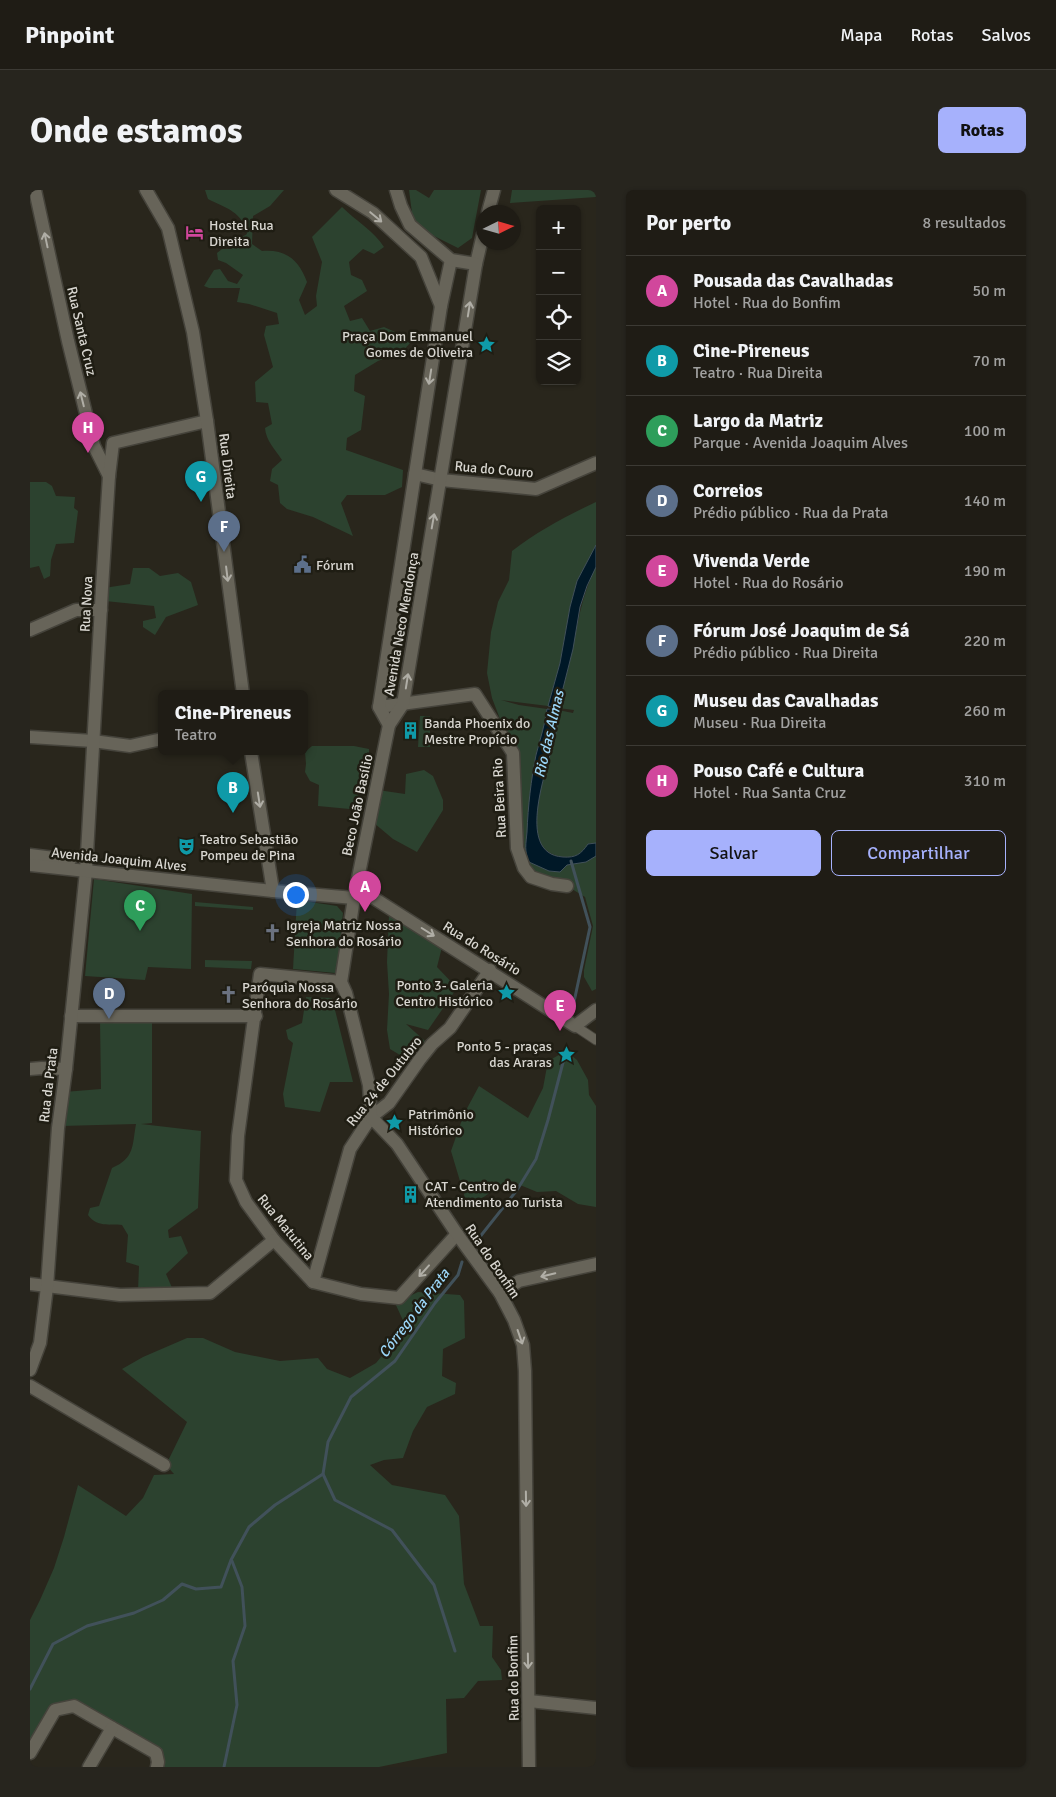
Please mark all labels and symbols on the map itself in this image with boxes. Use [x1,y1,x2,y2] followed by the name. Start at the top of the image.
[476,205,521,250] north arrow
[370,212,383,223] one-way arrow
[209,217,274,250] place label: Hostel Rua Direita
[185,223,205,243] hotel icon: Hostel Rua Direita
[41,233,50,249] one-way arrow
[63,285,100,377] street label: Rua Santa Cruz
[465,301,475,317] one-way arrow
[342,328,473,361] place label: Praça Dom Emmanuel Gomes de Oliveira
[477,334,497,354] place icon: Praça Dom Emmanuel Gomes de Oliveira
[425,369,435,385] one-way arrow
[77,391,86,407] one-way arrow
[72,412,104,453] pin: H
[215,432,240,500] street label: Rua Direita
[454,458,534,481] street label: Rua do Couro
[185,461,217,502] pin: G
[208,511,240,552] pin: F
[429,513,439,529] one-way arrow
[380,551,423,697] street label: Avenida Neco Mendonça
[292,555,312,575] public building icon: Fórum
[316,557,354,574] place label: Fórum
[222,565,232,581] one-way arrow
[77,576,96,632] street label: Rua Nova
[402,673,412,689] one-way arrow
[530,687,568,779] water label: Rio das Almas
[424,715,530,748] place label: Banda Phoenix do Mestre Propício
[400,721,420,741] building icon: Banda Phoenix do Mestre Propício
[338,752,377,858] street label: Beco João Basílio
[489,758,510,838] street label: Rua Beira Rio
[217,772,249,813] pin: B
[254,791,264,807] one-way arrow
[200,831,298,864] place label: Teatro Sebastião Pompeu de Pina
[176,837,196,857] theatre icon: Teatro Sebastião Pompeu de Pina
[50,844,187,875] street label: Avenida Joaquim Alves
[349,871,381,912] pin: A
[283,882,309,908] your location
[124,890,156,931] pin: C
[286,917,402,950] place label: Igreja Matriz Nossa Senhora do Rosário
[440,918,524,979] street label: Rua do Rosário
[262,923,282,943] church icon: Igreja Matriz Nossa Senhora do Rosário
[421,928,435,938] one-way arrow
[395,977,493,1010] place label: Ponto 3- Galeria Centro Histórico
[93,978,125,1019] pin: D
[242,979,358,1012] place label: Paróquia Nossa Senhora do Rosário
[497,983,517,1003] place icon: Ponto 3- Galeria Centro Histórico
[218,985,238,1005] church icon: Paróquia Nossa Senhora do Rosário
[544,990,576,1031] pin: E
[343,1033,426,1130] street label: Rua 24 de Outubro
[456,1038,552,1071] place label: Ponto 5 - praças das Araras
[556,1044,576,1064] place icon: Ponto 5 - praças das Araras
[35,1047,62,1123] street label: Rua da Prata
[408,1106,474,1139] place label: Patrimônio Histórico
[384,1112,404,1132] place icon: Patrimônio Histórico
[425,1178,563,1211] place label: CAT - Centro de Atendimento ao Turista
[401,1184,421,1204] building icon: CAT - Centro de Atendimento ao Turista
[254,1191,317,1264] street label: Rua Matutina
[461,1221,524,1302] street label: Rua do Bonfim
[418,1264,430,1277] one-way arrow
[375,1265,454,1361] water label: Córrego da Prata
[541,1271,557,1280] one-way arrow
[516,1329,525,1344] one-way arrow
[522,1491,531,1507] one-way arrow
[504,1635,523,1721] street label: Rua do Bonfim
[523,1653,533,1669] one-way arrow

